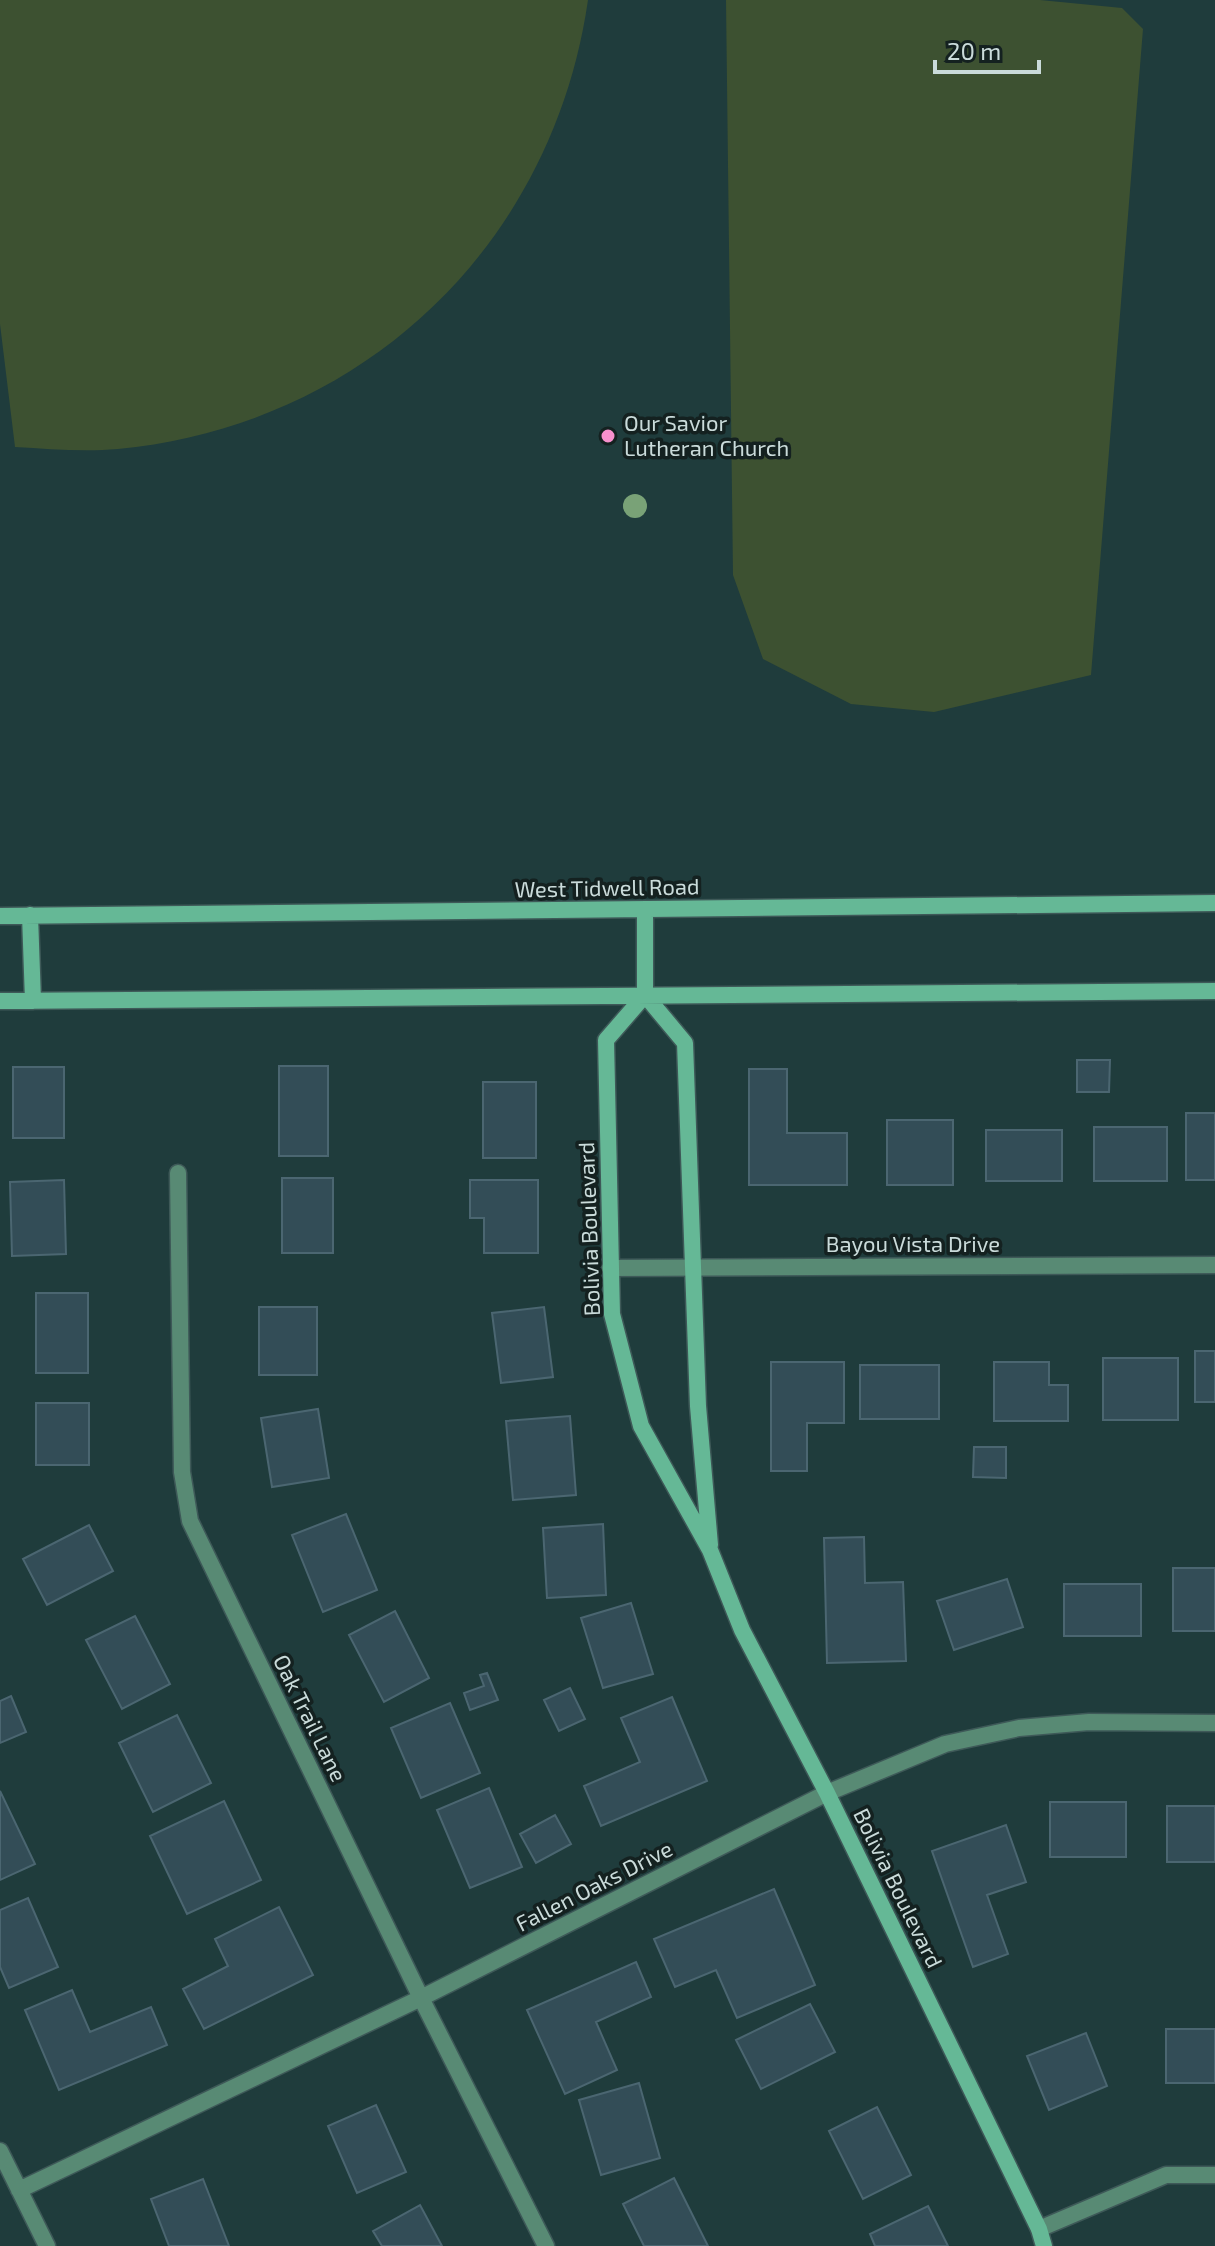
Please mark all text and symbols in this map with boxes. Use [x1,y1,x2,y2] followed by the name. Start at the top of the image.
[935,24,1039,74] scale bar
[947,36,1001,65] text: 20 m
[624,409,789,460] place label: Our Savior Lutheran Church
[599,427,617,445] marker: Our Savior Lutheran Church
[514,872,700,902] street label: West Tidwell Road
[572,1142,604,1316] street label: Bolivia Boulevard
[826,1230,1000,1256] street label: Bayou Vista Drive
[269,1650,353,1785] street label: Oak Trail Lane
[849,1804,949,1971] street label: Bolivia Boulevard
[511,1834,676,1936] street label: Fallen Oaks Drive

